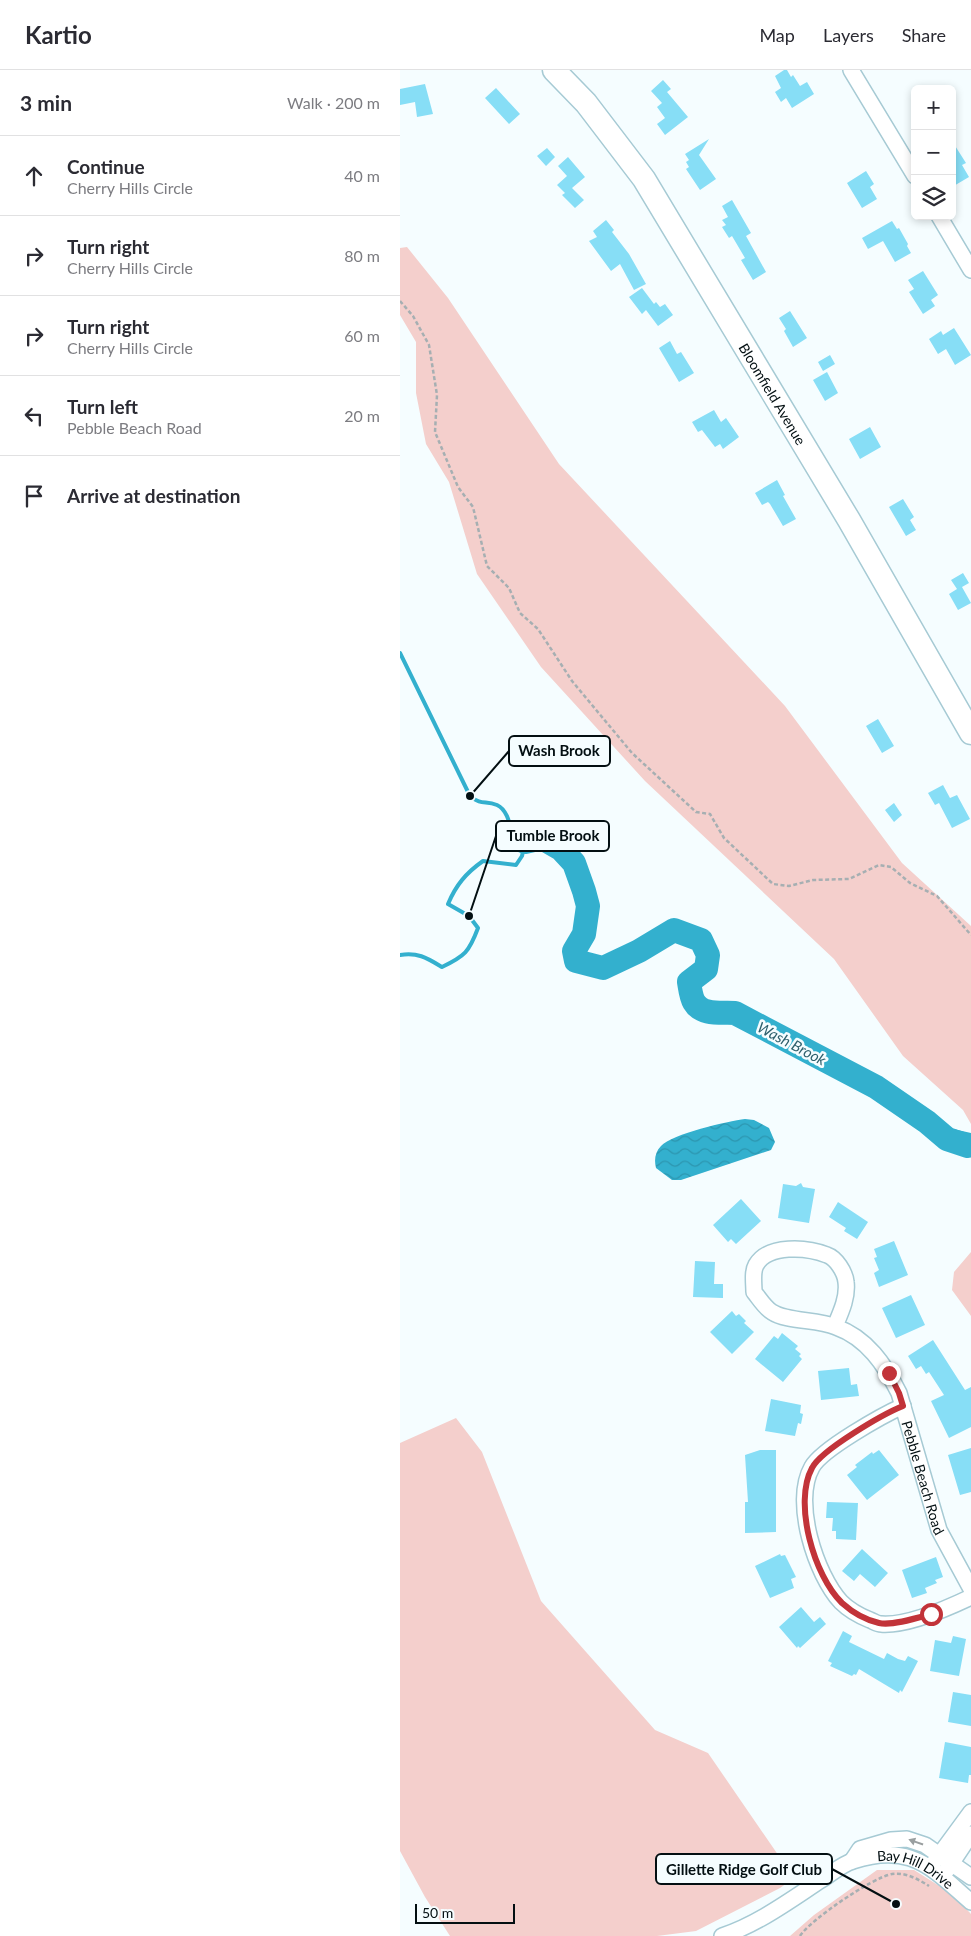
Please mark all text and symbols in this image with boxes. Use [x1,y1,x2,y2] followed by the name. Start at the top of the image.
[25,20,92,49] text: Kartio
[759,24,795,46] text: Map
[823,24,874,46] text: Layers
[902,24,946,46] text: Share
[911,85,956,220] map controls
[911,85,956,130] button: +
[20,90,72,115] text: 3 min
[287,93,380,112] text: Walk · 200 m
[911,130,956,175] button: −
[67,155,145,178] text: Continue
[20,162,48,190] icon: ahead
[344,166,380,185] text: 40 m
[911,175,956,220] button: layers
[67,178,193,197] text: Cherry Hills Circle
[67,235,149,258] text: Turn right
[20,242,48,270] icon: right
[344,246,380,265] text: 80 m
[67,258,193,277] text: Cherry Hills Circle
[67,315,149,338] text: Turn right
[20,322,48,350] icon: right
[344,326,380,345] text: 60 m
[67,338,193,357] text: Cherry Hills Circle
[736,340,810,448] street label: Bloomfield Avenue
[67,395,138,418] text: Turn left
[20,402,48,430] icon: left
[344,406,380,425] text: 20 m
[67,418,202,437] text: Pebble Beach Road
[20,482,48,510] icon: arrive
[67,484,240,507] text: Arrive at destination
[509,736,610,766] callout: Wash Brook
[518,741,601,759] text: Wash Brook
[496,821,609,851] callout: Tumble Brook
[507,826,600,844] text: Tumble Brook
[755,1017,830,1069] water label: Wash Brook
[878,1362,901,1385] route end
[899,1418,948,1538] street label: Pebble Beach Road
[920,1603,943,1626] route start
[908,1838,923,1845] one-way arrow
[876,1846,958,1892] street label: Bay Hill Drive
[656,1854,832,1884] callout: Gillette Ridge Golf Club
[666,1860,822,1878] text: Gillette Ridge Golf Club
[415,1901,515,1924] scale bar
[422,1904,453,1921] text: 50 m

